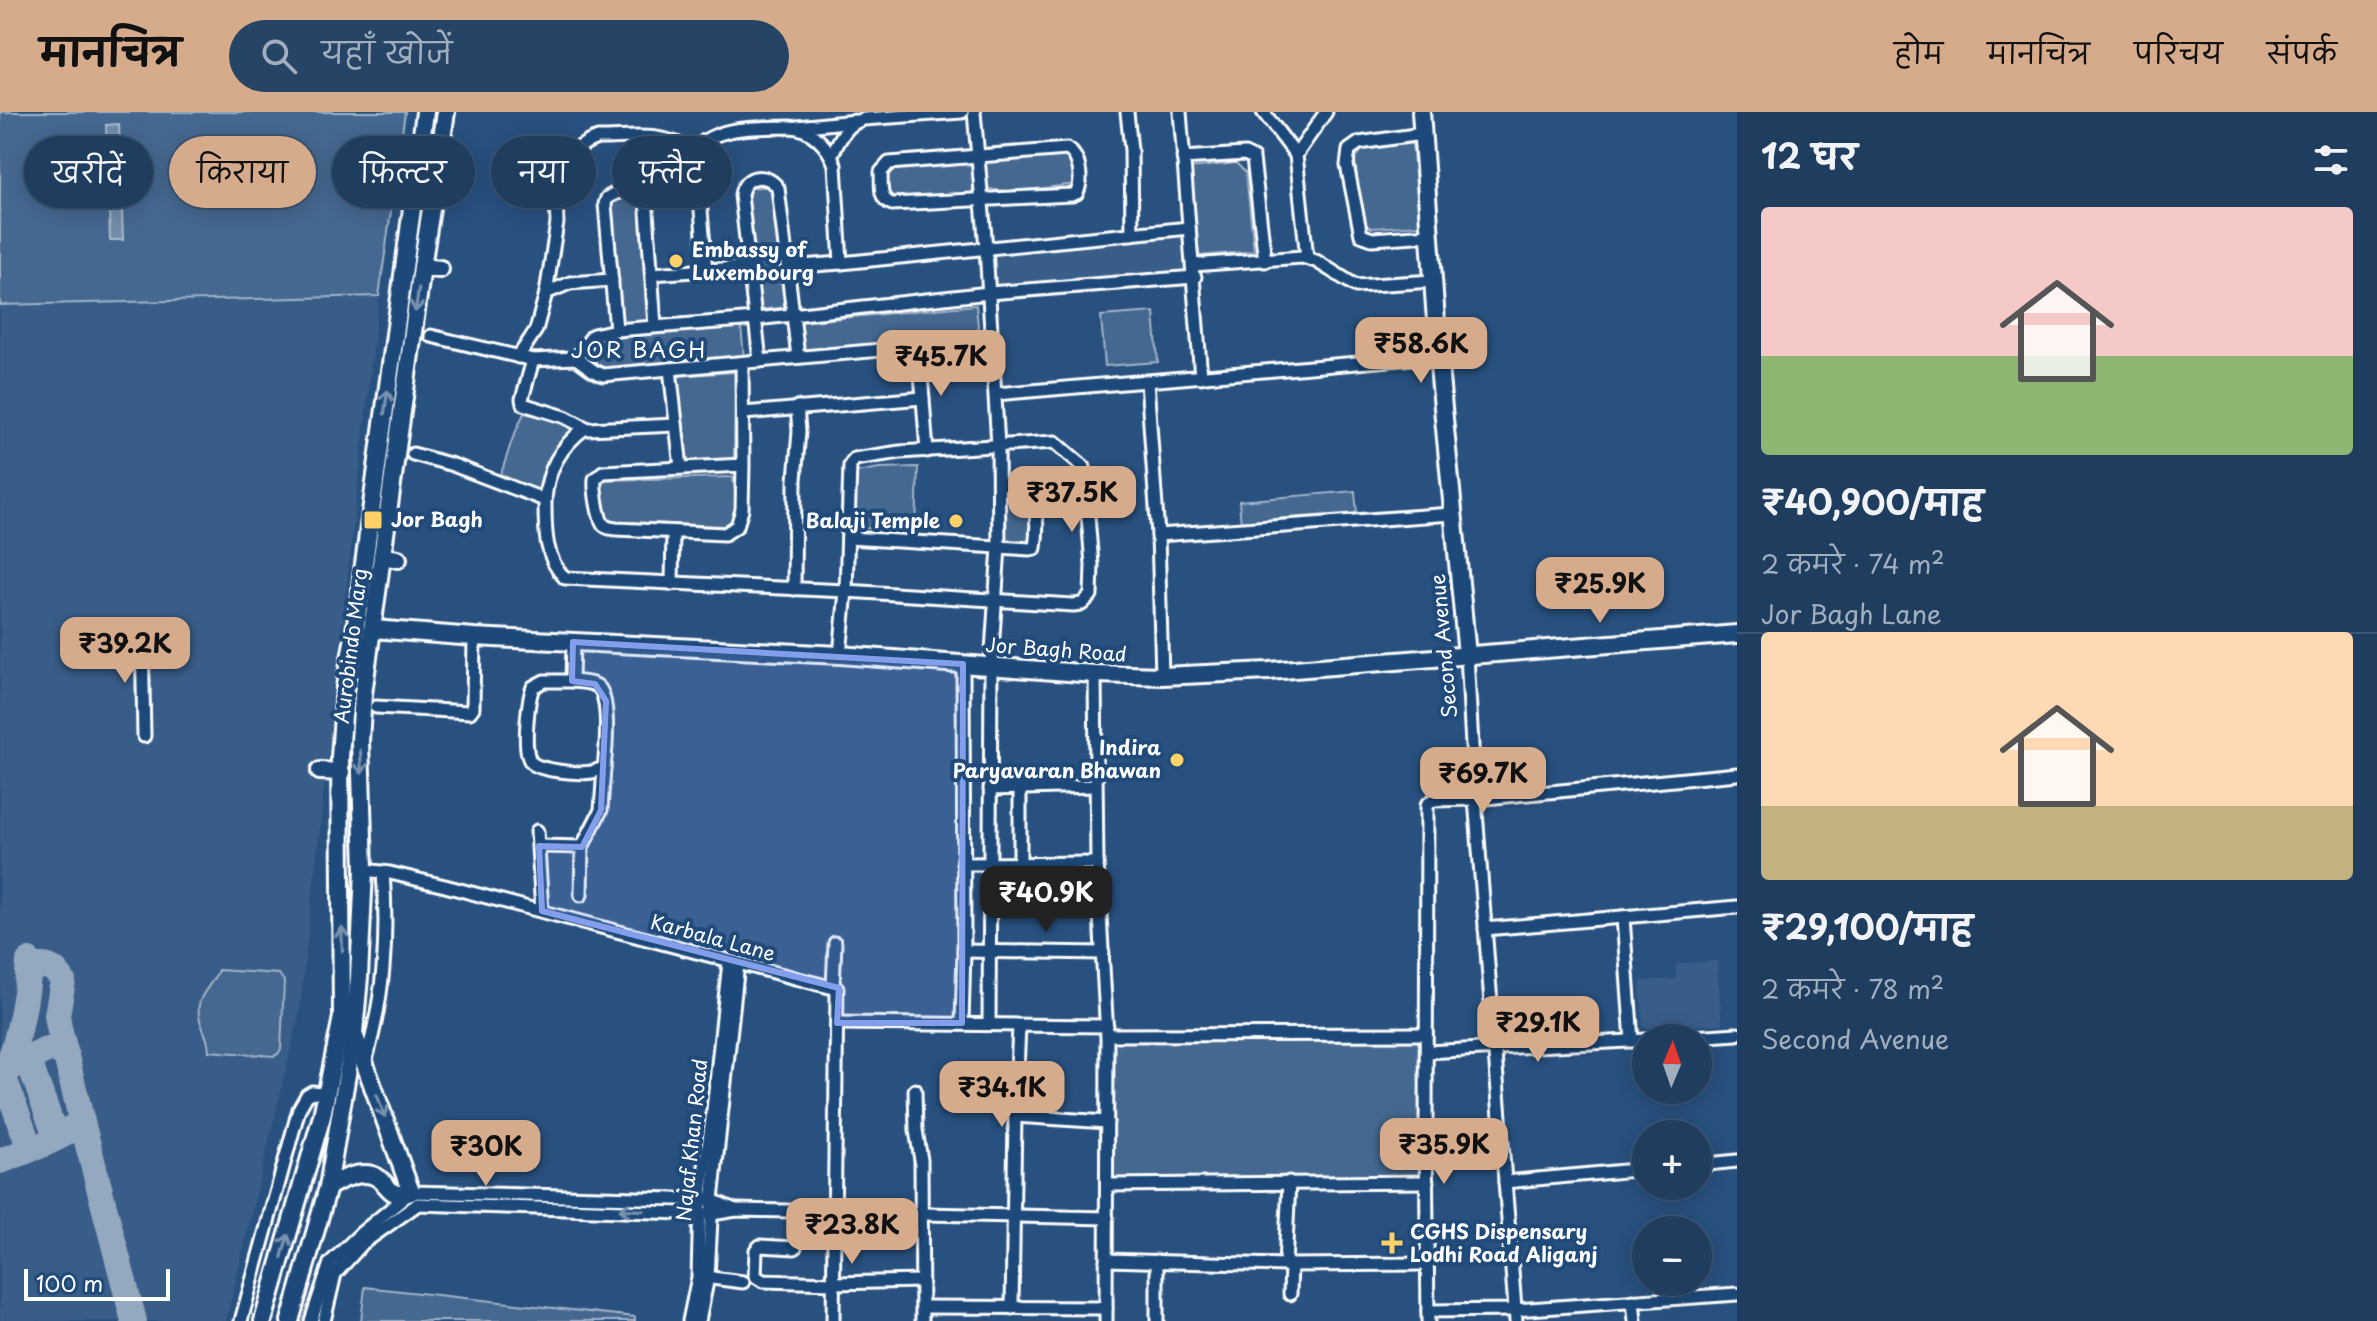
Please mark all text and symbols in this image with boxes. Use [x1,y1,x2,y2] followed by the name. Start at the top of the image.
[229,20,789,92] search box
[40,22,181,79] text: मानचित्र
[321,29,452,74] text: यहाँ खोजें
[1894,31,1943,74] text: होम
[1987,31,2090,74] text: मानचित्र
[2134,31,2223,74] text: परिचय
[2267,31,2337,74] text: संपर्क
[257,34,301,78] icon: search
[1761,129,1857,181] text: 12 घर
[24,136,153,208] chip: खरीदें
[169,136,316,208] chip: किराया
[332,136,475,208] chip: फ़िल्टर
[491,136,596,208] chip: नया
[612,136,732,208] chip: फ़्लैट
[2309,138,2353,182] icon: filters
[692,234,814,287] place label: Embassy of Luxembourg
[667,252,685,270] marker: Embassy of Luxembourg
[1985,259,2129,403] icon: home
[409,287,424,312] one-way arrow
[1356,317,1486,385] pin: ₹58.6K
[1373,323,1469,362] text: ₹58.6K
[876,330,1006,398] pin: ₹45.7K
[571,332,707,365] district label: JOR BAGH
[895,336,987,375] text: ₹45.7K
[379,389,394,416] one-way arrow
[1007,466,1137,534] pin: ₹37.5K
[1026,472,1118,511] text: ₹37.5K
[1761,475,1983,527] text: ₹40,900/माह
[391,504,483,534] place label: Jor Bagh
[806,505,940,535] place label: Balaji Temple
[362,509,384,531] marker: Jor Bagh
[947,512,965,530] marker: Balaji Temple
[1761,544,1945,583] text: 2 कमरे · 74 m²
[1535,557,1665,625] pin: ₹25.9K
[1554,563,1646,602] text: ₹25.9K
[326,567,374,725] street label: Aurobindo Marg
[1422,573,1464,720] street label: Second Avenue
[1761,594,1942,633] text: Jor Bagh Lane
[60,617,190,685] pin: ₹39.2K
[78,623,172,662] text: ₹39.2K
[984,629,1128,669] street label: Jor Bagh Road
[1985,684,2129,828] icon: home
[953,732,1161,785] place label: Indira Paryavaran Bhawan
[1418,747,1548,815] pin: ₹69.7K
[354,748,369,775] one-way arrow
[1168,751,1186,769] marker: Indira Paryavaran Bhawan
[1438,753,1528,792] text: ₹69.7K
[981,866,1111,934] pin: ₹40.9K
[998,872,1094,911] text: ₹40.9K
[1761,900,1973,952] text: ₹29,100/माह
[647,906,779,968] street label: Karbala Lane
[334,926,349,953] one-way arrow
[1761,969,1944,1008] text: 2 कमरे · 78 m²
[1473,996,1603,1064] pin: ₹29.1K
[1495,1002,1581,1041] text: ₹29.1K
[1761,1019,1949,1058] text: Second Avenue
[1632,1024,1712,1104] north arrow
[1632,1024,1712,1296] map controls
[668,1057,714,1223] street label: Najaf Khan Road
[937,1061,1067,1129] pin: ₹34.1K
[958,1067,1047,1106] text: ₹34.1K
[375,1093,389,1118] one-way arrow
[1379,1118,1509,1186] pin: ₹35.9K
[439,1120,533,1188] pin: ₹30K
[1632,1120,1712,1200] button: +
[1398,1124,1490,1163] text: ₹35.9K
[449,1126,523,1165] text: ₹30K
[787,1198,917,1266] pin: ₹23.8K
[618,1202,645,1217] one-way arrow
[804,1204,900,1243] text: ₹23.8K
[1410,1216,1598,1269] place label: CGHS Dispensary Lodhi Road Aliganj
[1632,1216,1712,1296] button: −
[1381,1232,1403,1254] marker: CGHS Dispensary Lodhi Road Aliganj
[279,1234,293,1259] one-way arrow
[24,1265,170,1301] scale bar
[36,1266,103,1299] text: 100 m

